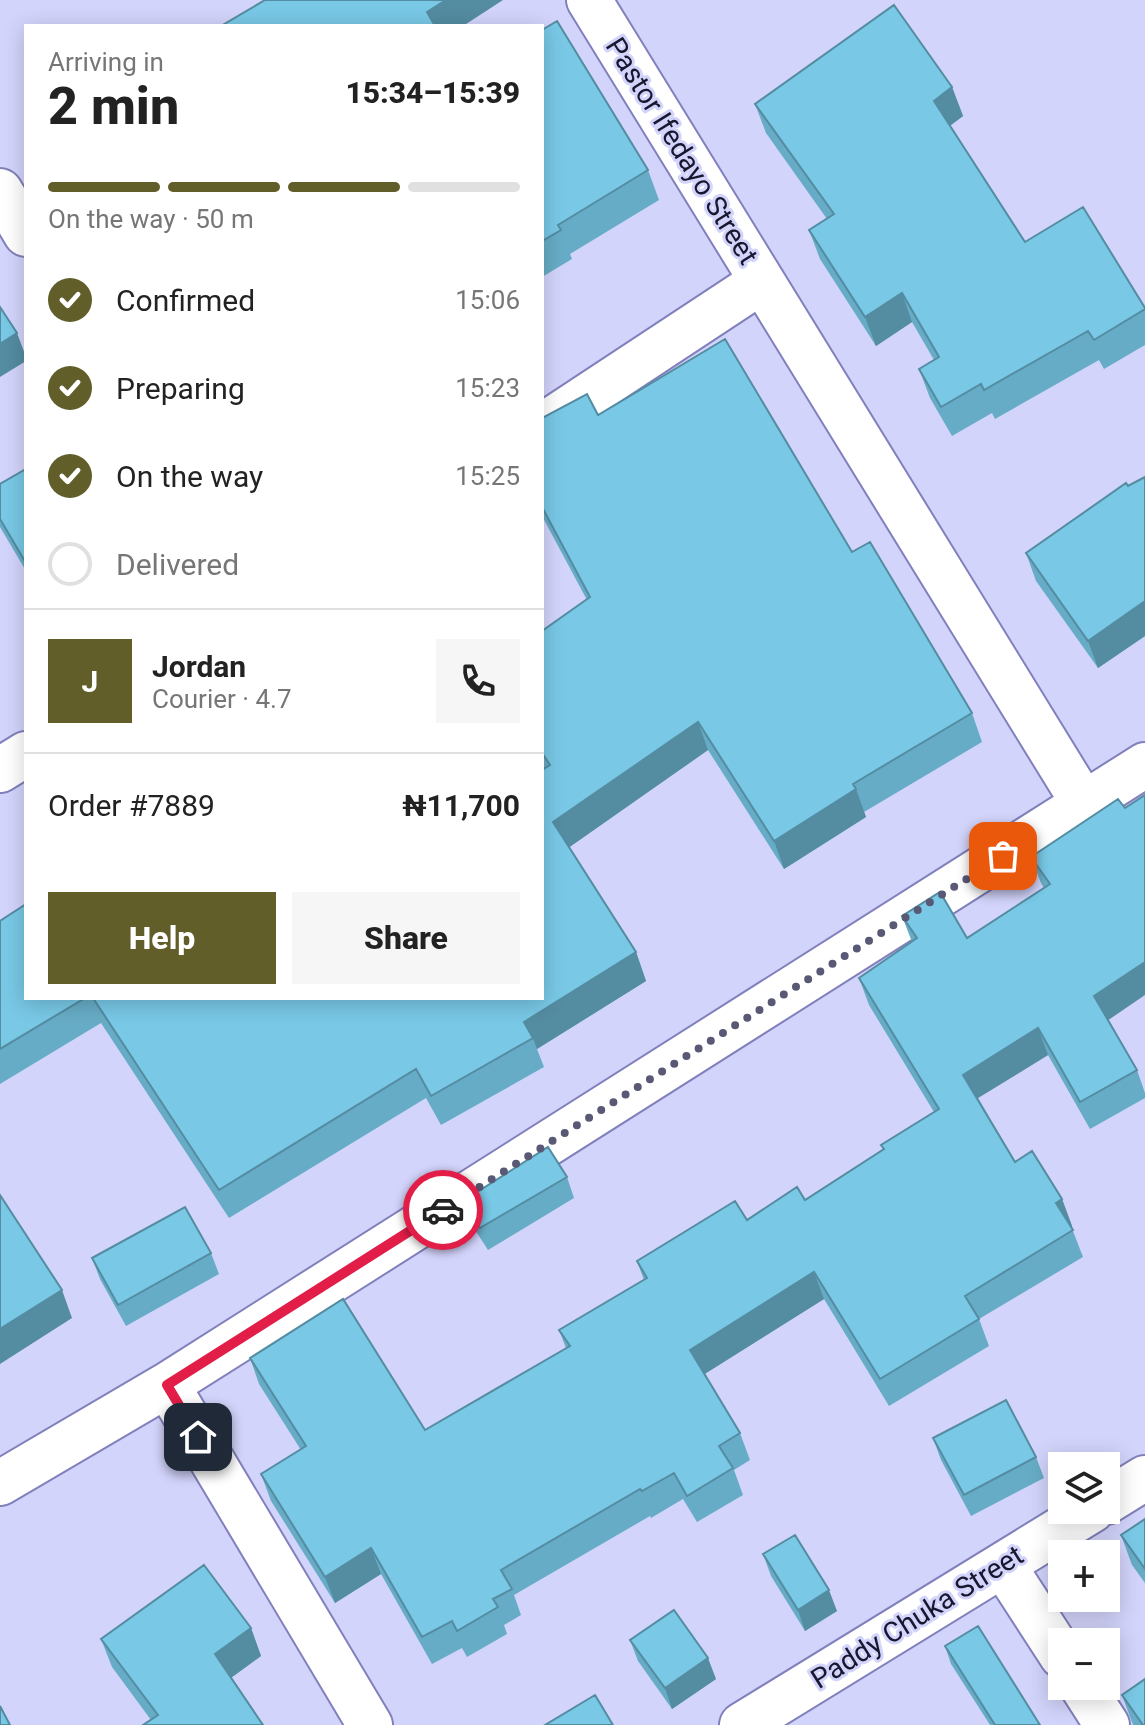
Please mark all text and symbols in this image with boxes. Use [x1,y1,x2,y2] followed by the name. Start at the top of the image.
[599,32,765,270] street label: Pastor Ifedayo Street
[48,47,164,77] text: Arriving in
[345,75,520,110] text: 15:34–15:39
[48,76,179,137] text: 2 min
[48,204,254,234] text: On the way · 50 m
[48,278,92,322] icon: check
[116,283,255,318] text: Confirmed
[455,285,520,315] text: 15:06
[48,366,92,410] icon: check
[116,371,245,406] text: Preparing
[455,373,520,403] text: 15:23
[48,454,92,498] icon: check
[116,459,263,494] text: On the way
[455,461,520,491] text: 15:25
[116,547,239,582] text: Delivered
[436,639,520,723] button: phone
[152,649,246,684] text: Jordan
[82,664,98,699] text: J
[152,684,292,714] text: Courier · 4.7
[48,788,215,823] text: Order #7889
[402,788,520,823] text: ₦11,700
[969,822,1037,890] pin
[981,834,1025,878] icon: bag
[48,892,276,984] button: Help
[292,892,520,984] button: Share
[403,1170,483,1250] courier
[421,1188,465,1232] icon: car
[164,1403,232,1471] pin
[176,1415,220,1459] icon: home
[1048,1452,1120,1700] map controls
[1048,1452,1120,1524] button: layers
[805,1538,1029,1696] street label: Paddy Chuka Street
[1048,1540,1120,1612] button: +
[1048,1628,1120,1700] button: −

